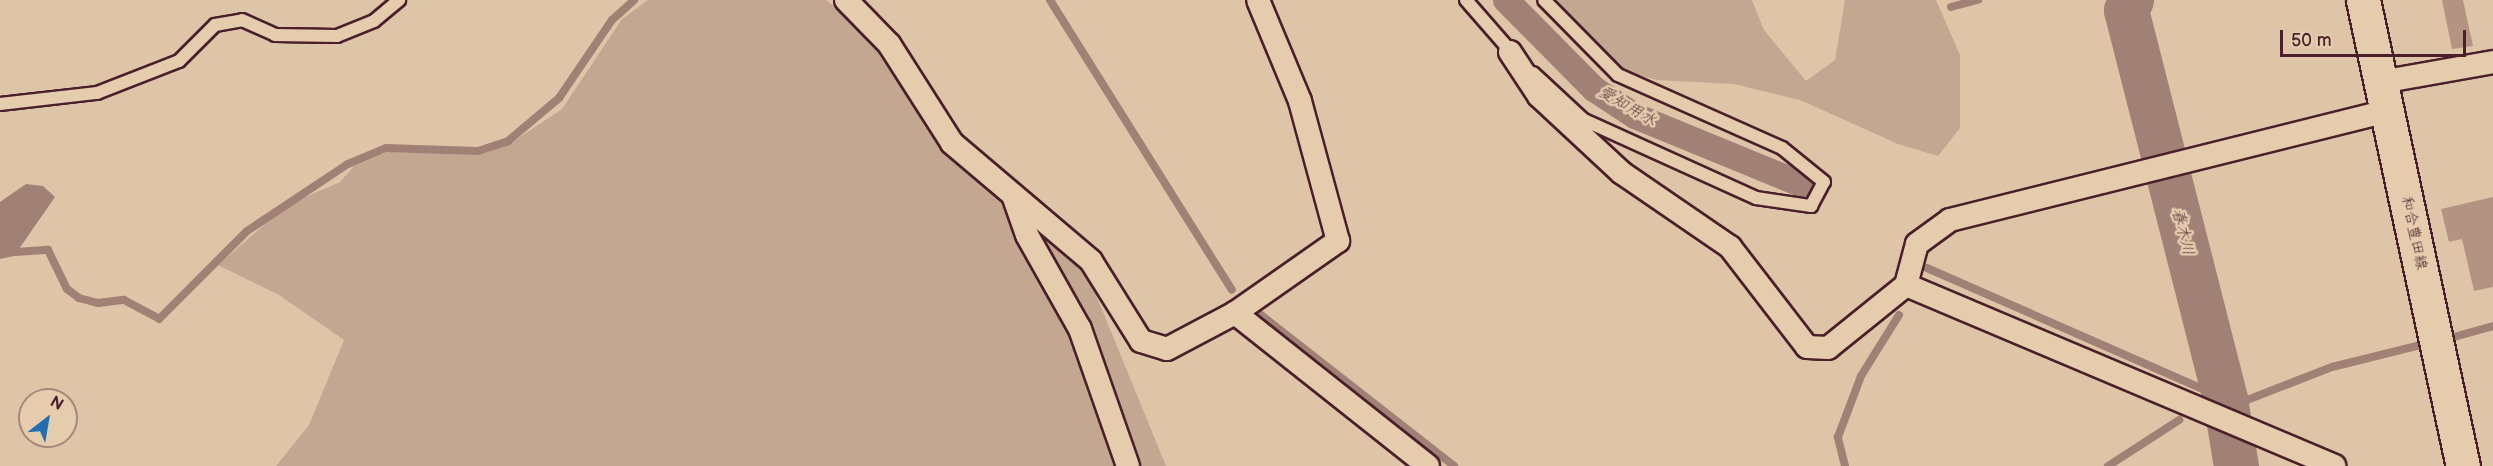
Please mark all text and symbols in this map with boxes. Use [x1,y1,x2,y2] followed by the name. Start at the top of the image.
[2283,18,2469,56] scale bar
[2291,30,2332,51] text: 50 m
[1594,83,1660,131] water label: 愛知用水
[2397,194,2431,272] street label: 和合豊田線
[2167,206,2197,258] water label: 春木川
[18,388,78,448] north arrow
[46,393,67,415] text: N

